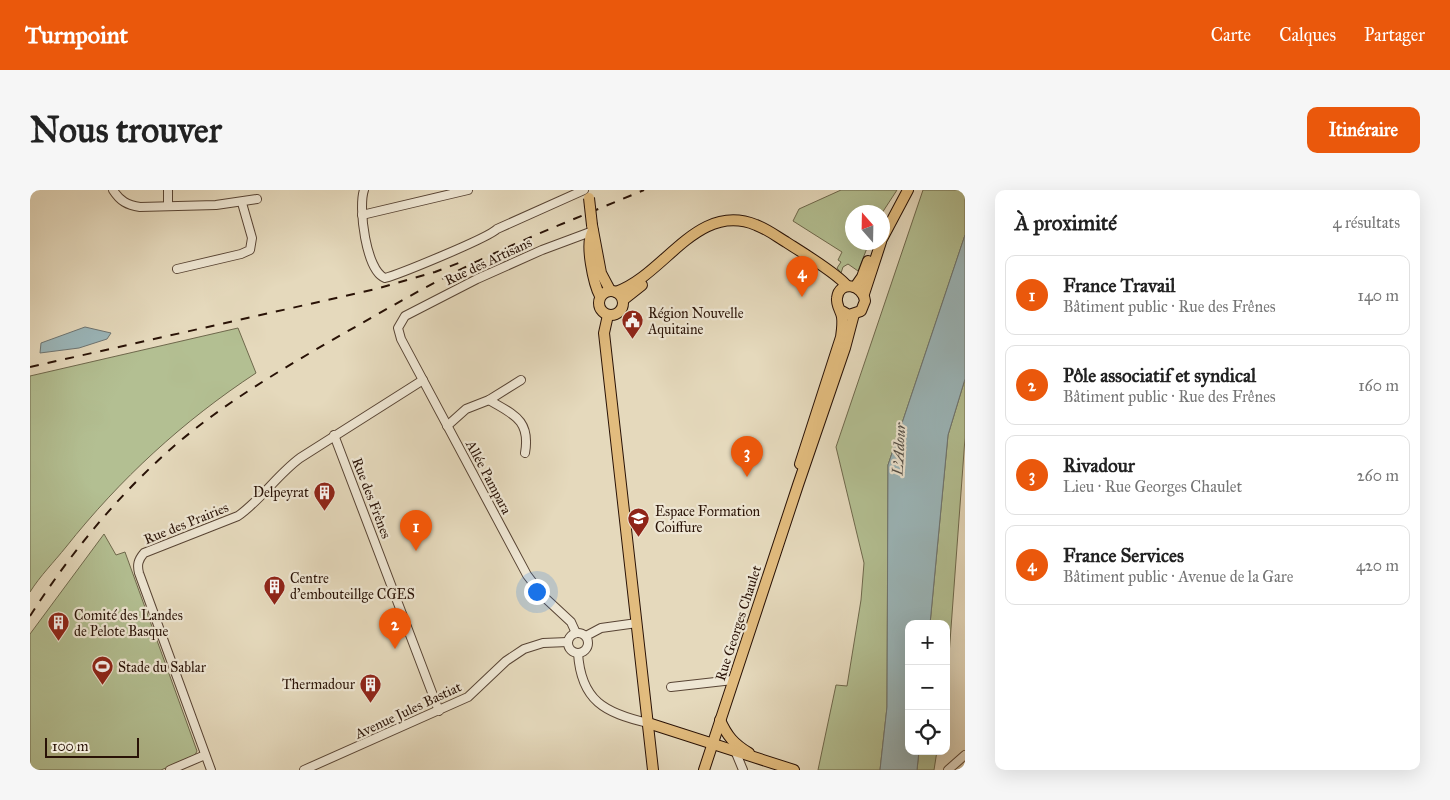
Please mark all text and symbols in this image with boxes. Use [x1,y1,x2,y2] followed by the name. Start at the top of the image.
[25,20,128,50] text: Turnpoint
[1211,24,1251,46] text: Carte
[1279,24,1336,46] text: Calques
[1364,24,1425,46] text: Partager
[1307,107,1420,153] button: Itinéraire
[30,109,222,152] text: Nous trouver
[845,205,890,250] north arrow
[1015,210,1117,236] text: À proximité
[1333,213,1400,232] text: 4 résultats
[442,234,534,289] street label: Rue des Artisans
[786,256,818,297] pin: 4
[1063,274,1175,297] text: France Travail
[1029,286,1035,305] text: 1
[1358,286,1399,305] text: 140 m
[1063,297,1276,316] text: Bâtiment public · Rue des Frênes
[647,305,744,339] place label: Région Nouvelle Aquitaine
[620,309,644,340] public building icon: Région Nouvelle Aquitaine
[1063,364,1256,387] text: Pôle associatif et syndical
[1028,376,1036,395] text: 2
[1358,376,1399,395] text: 160 m
[1063,387,1276,406] text: Bâtiment public · Rue des Frênes
[889,422,909,477] water label: L'Adour
[731,436,763,477] pin: 3
[462,437,515,517] street label: Allée Pampara
[1063,454,1135,477] text: Rivadour
[348,455,395,541] street label: Rue des Frênes
[1029,466,1035,485] text: 3
[1357,466,1399,485] text: 260 m
[1063,477,1242,496] text: Lieu · Rue Georges Chaulet
[313,480,337,511] building icon: Delpeyrat
[253,484,309,501] place label: Delpeyrat
[141,499,231,548] street label: Rue des Prairies
[655,503,761,536] place label: Espace Formation Coiffure
[627,507,651,538] school or university icon: Espace Formation Coiffure
[400,510,432,551] pin: 1
[1063,544,1184,567] text: France Services
[1028,556,1036,575] text: 4
[1356,556,1399,575] text: 420 m
[712,563,765,683] street label: Rue Georges Chaulet
[1063,567,1293,586] text: Bâtiment public · Avenue de la Gare
[290,570,415,603] place label: Centre d'embouteillge CGES
[262,574,286,605] building icon: Centre d'embouteillge CGES
[524,579,550,605] your location
[74,607,183,641] place label: Comité des Landes de Pelote Basque
[379,608,411,649] pin: 2
[46,611,70,642] building icon: Comité des Landes de Pelote Basque
[905,620,950,755] map controls
[905,620,950,665] button: +
[90,655,114,686] sports icon: Stade du Sablar
[118,659,207,676] place label: Stade du Sablar
[905,665,950,710] button: −
[359,672,383,703] building icon: Thermadour
[282,676,356,693] place label: Thermadour
[351,678,465,744] street label: Avenue Jules Bastiat
[905,710,950,755] button: locate
[45,735,139,758] scale bar
[52,738,89,755] text: 100 m

